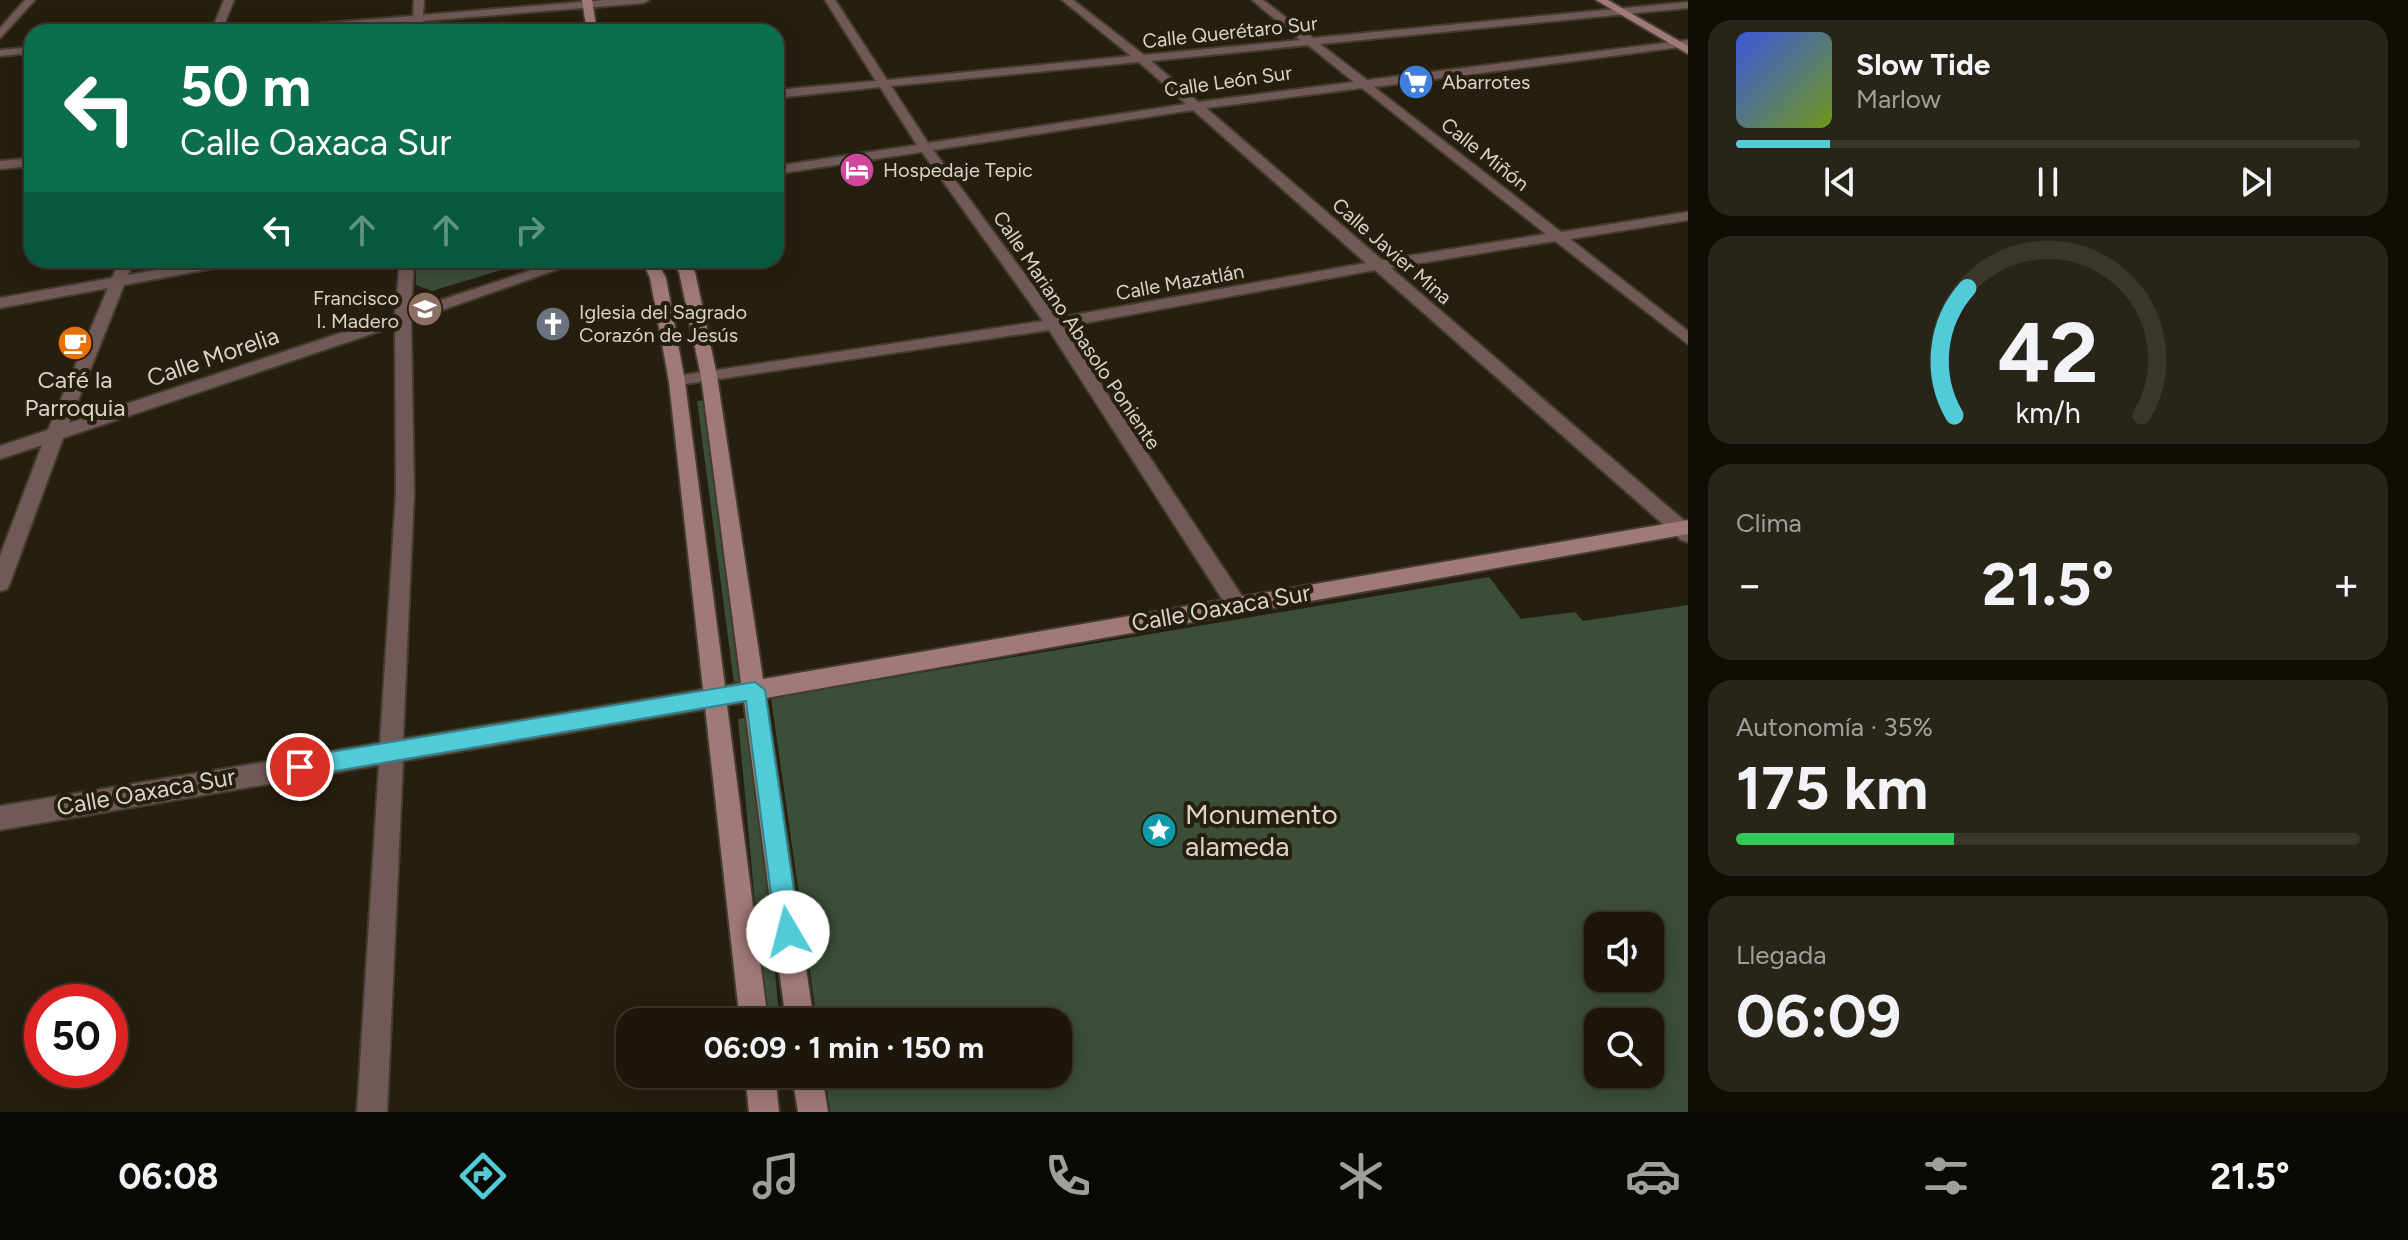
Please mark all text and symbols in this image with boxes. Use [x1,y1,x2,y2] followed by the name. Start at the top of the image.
[1141,11,1319,53] street label: Calle Querétaro Sur
[1856,46,1990,83] text: Slow Tide
[180,53,311,120] text: 50 m
[48,56,152,160] icon: left
[1163,60,1294,102] street label: Calle León Sur
[1397,63,1435,101] supermarket icon: Abarrotes
[1442,70,1530,94] place label: Abarrotes
[1856,83,1941,115] text: Marlow
[1436,112,1534,196] street label: Calle Miñón
[180,121,451,164] text: Calle Oaxaca Sur
[838,151,876,189] hotel icon: Hospedaje Tepic
[883,158,1033,182] place label: Hospedaje Tepic
[1818,160,1862,204] icon: previous
[2026,160,2070,204] icon: pause
[2234,160,2278,204] icon: next
[1327,193,1457,309] street label: Calle Javier Mina
[988,206,1166,454] street label: Calle Mariano Abasolo Poniente
[256,208,300,252] icon: left
[340,208,384,252] icon: ahead
[424,208,468,252] icon: ahead
[508,208,552,252] icon: right
[1114,259,1246,305] street label: Calle Mazatlán
[313,286,399,333] place label: Francisco I. Madero
[406,290,444,328] school or university icon: Francisco I. Madero
[579,300,747,347] place label: Iglesia del Sagrado Corazón de Jesús
[1998,303,2098,403] text: 42
[534,305,572,343] church icon: Iglesia del Sagrado Corazón de Jesús
[143,320,283,393] street label: Calle Morelia
[56,324,94,362] cafe icon: Café la Parroquia
[24,365,126,422] place label: Café la Parroquia
[2015,396,2081,430] text: km/h
[1736,507,1802,539] text: Clima
[1982,548,2114,620] text: 21.5°
[1736,558,1763,611] text: −
[2333,558,2360,611] text: +
[1129,578,1313,637] street label: Calle Oaxaca Sur
[1736,711,1933,743] text: Autonomía · 35%
[266,733,334,801] pin
[278,745,322,789] icon: arrive
[1736,752,1928,824] text: 175 km
[54,762,238,821] street label: Calle Oaxaca Sur
[1185,797,1338,863] place label: Monumento alameda
[1140,811,1178,849] place icon: Monumento alameda
[746,890,830,974] position arrow
[1584,912,1664,1088] map controls
[1584,912,1664,992] button: sound
[1736,939,1826,971] text: Llegada
[1736,980,1901,1052] text: 06:09
[24,984,128,1088] speed limit sign: 50
[1584,1008,1664,1088] button: search
[704,1029,984,1066] text: 06:09 · 1 min · 150 m
[455,1148,511,1204] icon: directions
[748,1148,804,1204] icon: music
[1040,1148,1096,1204] icon: phone
[1333,1148,1389,1204] icon: climate
[1625,1148,1681,1204] icon: car
[1918,1148,1974,1204] icon: filters
[118,1155,219,1198] text: 06:08
[2210,1155,2290,1198] text: 21.5°

